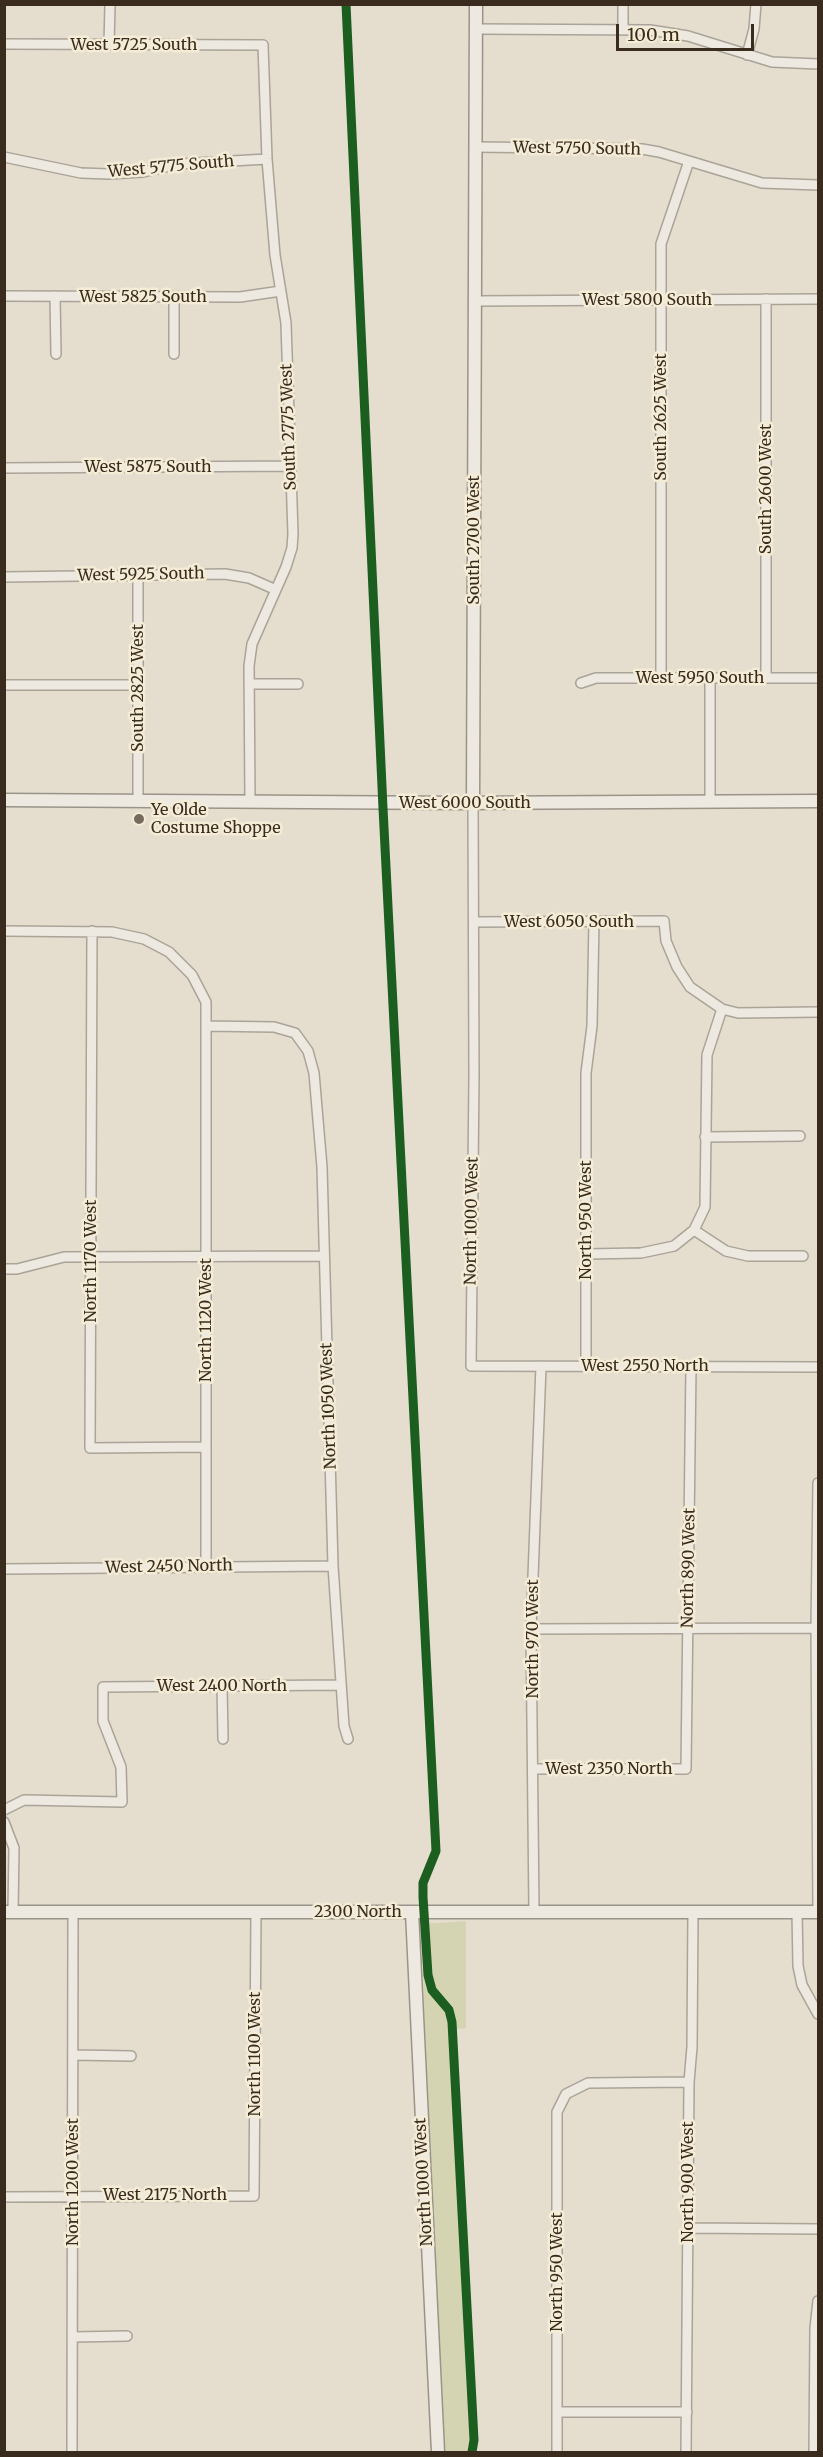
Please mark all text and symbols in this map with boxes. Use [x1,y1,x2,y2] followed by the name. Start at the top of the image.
[619,12,757,50] scale bar
[627,23,680,46] text: 100 m
[71,35,197,55] street label: West 5725 South
[513,138,641,160] street label: West 5750 South
[107,152,235,182] street label: West 5775 South
[79,287,207,307] street label: West 5825 South
[582,290,712,310] street label: West 5800 South
[651,353,671,481] street label: South 2625 West
[277,363,301,491] street label: South 2775 West
[756,424,776,554] street label: South 2600 West
[84,457,212,477] street label: West 5875 South
[464,475,484,605] street label: South 2700 West
[77,564,205,586] street label: West 5925 South
[128,624,148,752] street label: South 2825 West
[636,668,764,688] street label: West 5950 South
[399,793,531,813] street label: West 6000 South
[151,800,280,838] place label: Ye Olde Costume Shoppe
[132,812,146,826] marker: Ye Olde Costume Shoppe
[504,912,634,932] street label: West 6050 South
[461,1157,483,1285] street label: North 1000 West
[576,1160,596,1280] street label: North 950 West
[81,1200,101,1322] street label: North 1170 West
[196,1258,216,1382] street label: North 1120 West
[317,1342,341,1470] street label: North 1050 West
[581,1356,709,1376] street label: West 2550 North
[678,1508,700,1628] street label: North 890 West
[105,1556,233,1578] street label: West 2450 North
[523,1579,543,1699] street label: North 970 West
[157,1676,287,1696] street label: West 2400 North
[545,1759,673,1779] street label: West 2350 North
[314,1902,402,1922] street label: 2300 North
[245,1992,265,2116] street label: North 1100 West
[411,2117,437,2247] street label: North 1000 West
[63,2118,83,2246] street label: North 1200 West
[678,2121,698,2243] street label: North 900 West
[103,2185,227,2205] street label: West 2175 North
[547,2212,567,2332] street label: North 950 West

